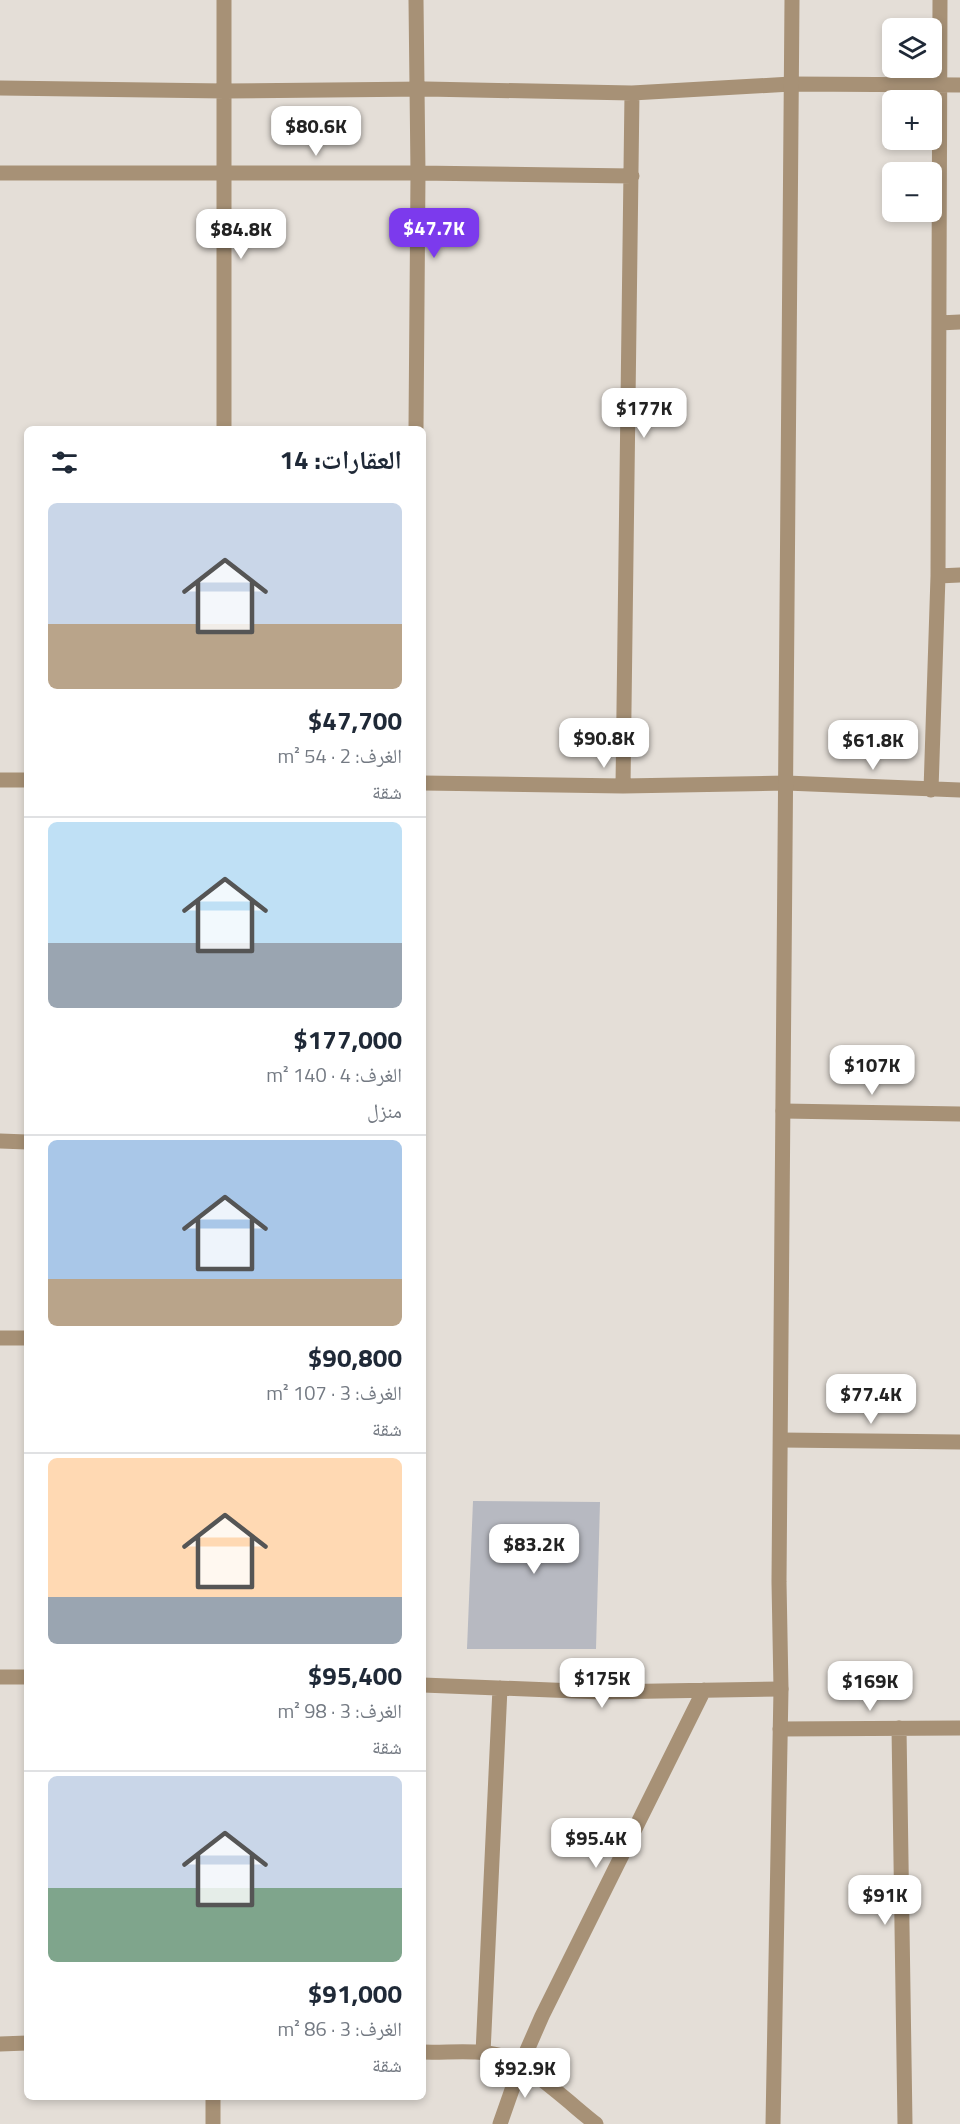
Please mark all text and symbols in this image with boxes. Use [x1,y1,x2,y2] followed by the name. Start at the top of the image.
[882,18,942,222] map controls
[882,18,942,78] button: layers
[882,90,942,150] button: +
[267,106,365,157] pin: $80.6K
[285,110,347,141] text: $80.6K
[882,162,942,222] button: −
[385,208,483,259] pin: $47.7K
[192,209,290,260] pin: $84.8K
[403,212,465,243] text: $47.7K
[210,213,272,244] text: $84.8K
[602,388,686,439] pin: $177K
[616,392,672,423] text: $177K
[279,440,402,479] text: العقارات: 14
[48,446,81,479] icon: filters
[171,542,279,650] icon: home
[308,701,402,740] text: $47,700
[555,718,653,769] pin: $90.8K
[824,720,922,771] pin: $61.8K
[573,722,635,753] text: $90.8K
[842,724,904,755] text: $61.8K
[277,740,402,771] text: الغرف: 2 · 54 m²
[372,776,402,807] text: شقة
[171,861,279,969] icon: home
[293,1020,402,1059] text: $177,000
[830,1045,914,1096] pin: $107K
[844,1049,900,1080] text: $107K
[266,1059,402,1090] text: الغرف: 4 · 140 m²
[367,1095,402,1126] text: منزل
[171,1179,279,1287] icon: home
[308,1338,402,1377] text: $90,800
[822,1374,920,1425] pin: $77.4K
[266,1377,402,1408] text: الغرف: 3 · 107 m²
[840,1378,902,1409] text: $77.4K
[372,1413,402,1444] text: شقة
[171,1497,279,1605] icon: home
[485,1524,583,1575] pin: $83.2K
[503,1528,565,1559] text: $83.2K
[308,1656,402,1695] text: $95,400
[560,1658,644,1709] pin: $175K
[828,1661,912,1712] pin: $169K
[574,1662,630,1693] text: $175K
[842,1665,898,1696] text: $169K
[277,1695,402,1726] text: الغرف: 3 · 98 m²
[372,1731,402,1762] text: شقة
[171,1815,279,1923] icon: home
[547,1818,645,1869] pin: $95.4K
[565,1822,627,1853] text: $95.4K
[849,1875,921,1926] pin: $91K
[862,1879,908,1910] text: $91K
[308,1974,402,2013] text: $91,000
[277,2013,402,2044] text: الغرف: 3 · 86 m²
[476,2048,574,2099] pin: $92.9K
[372,2049,402,2080] text: شقة
[494,2052,556,2083] text: $92.9K

